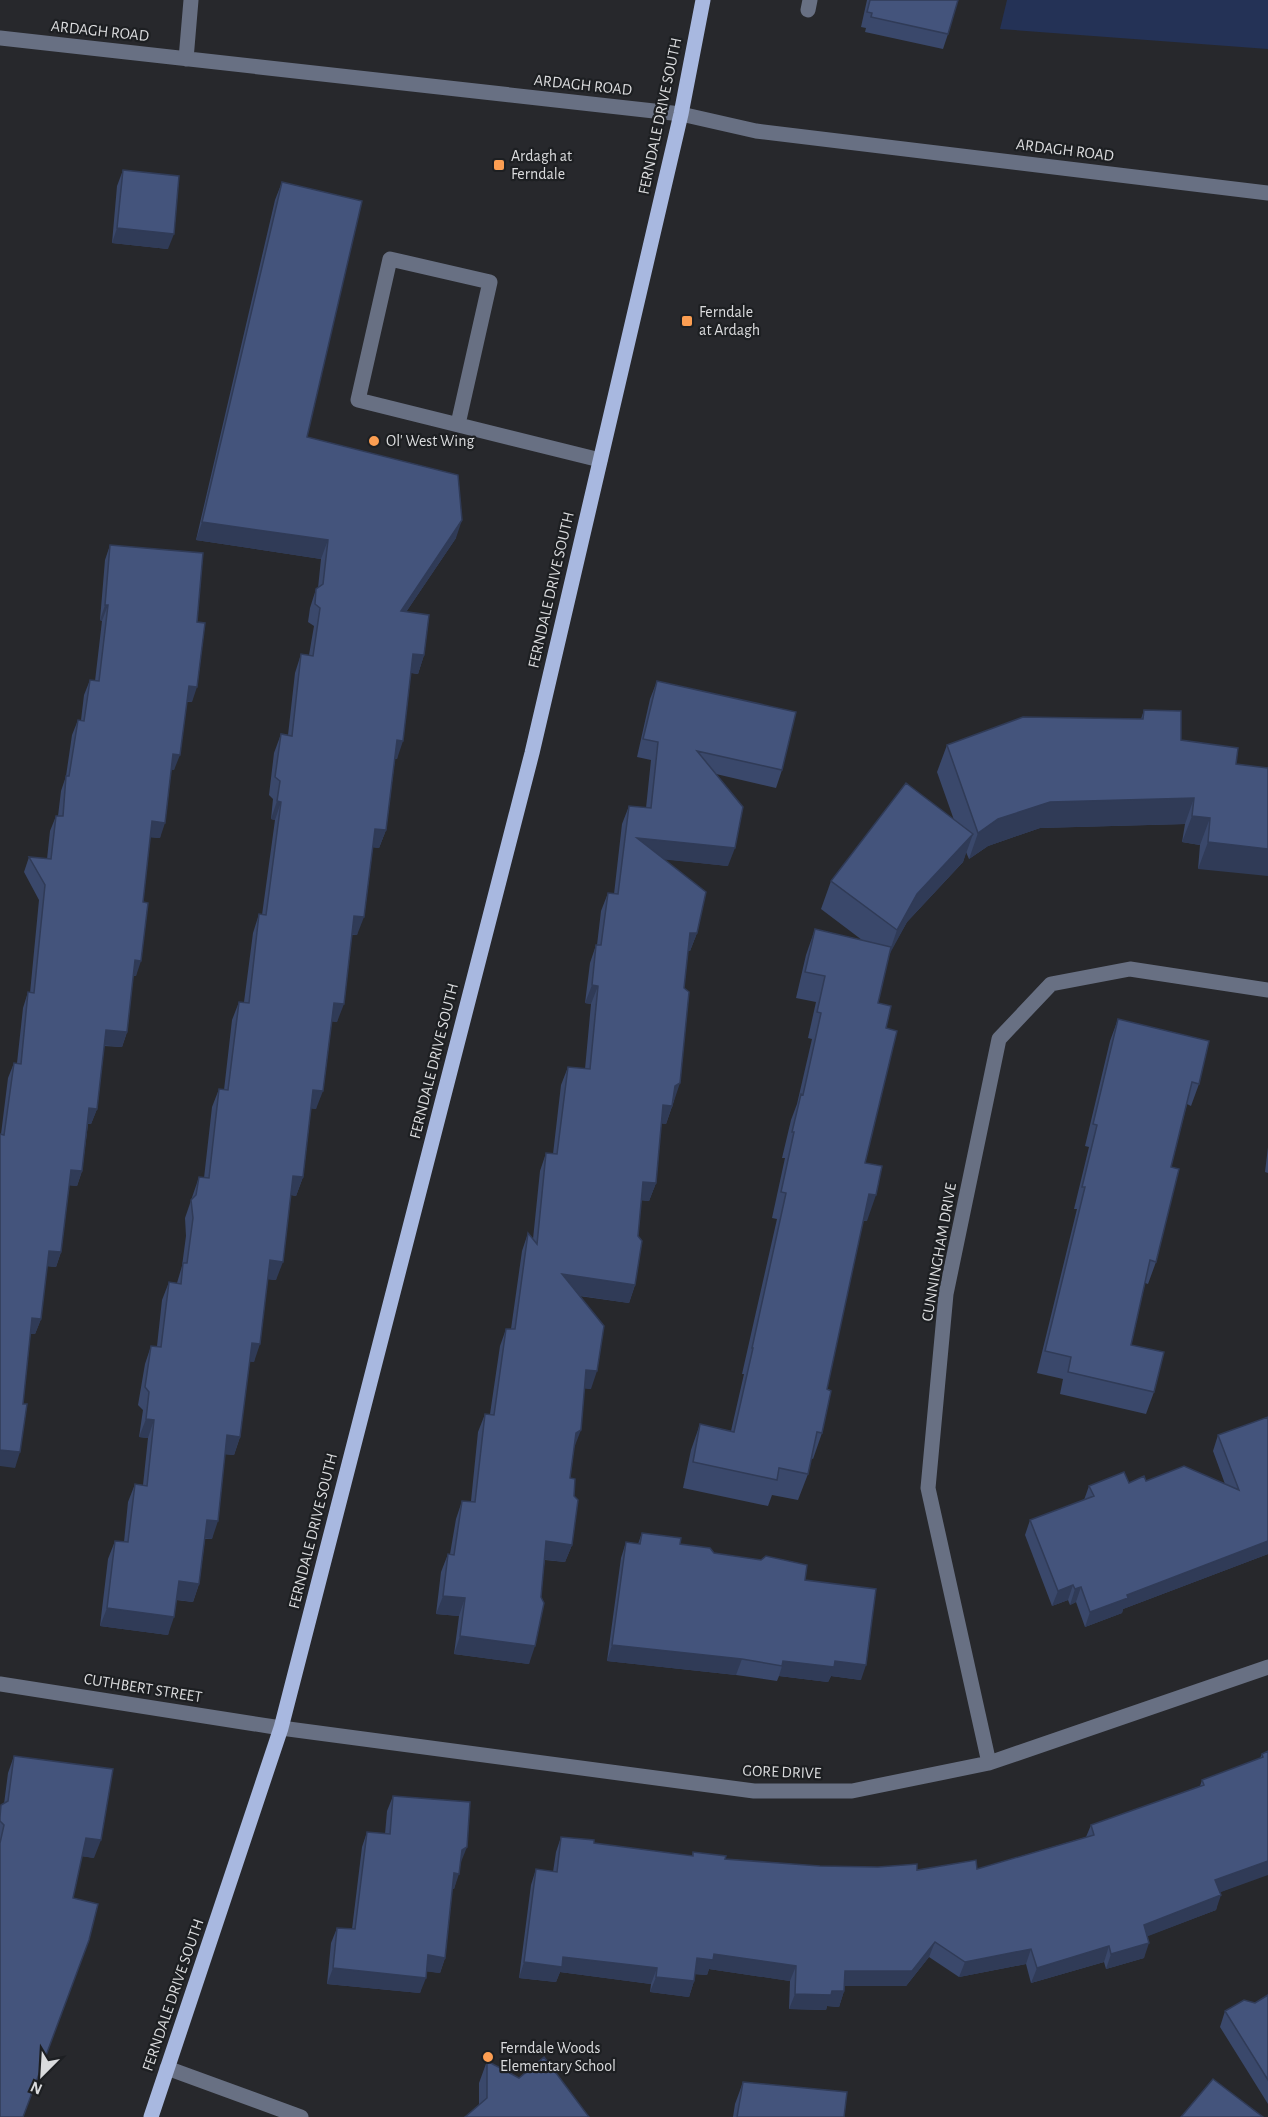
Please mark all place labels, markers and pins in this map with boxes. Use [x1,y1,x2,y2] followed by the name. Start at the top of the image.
[511,148,572,182] place label: Ardagh at Ferndale
[492,158,506,172] marker: Ardagh at Ferndale
[699,304,760,338] place label: Ferndale at Ardagh
[680,314,694,328] marker: Ferndale at Ardagh
[386,433,474,449] place label: Ol' West Wing
[367,434,381,448] marker: Ol' West Wing
[500,2040,616,2075] place label: Ferndale Woods Elementary School
[481,2050,495,2064] marker: Ferndale Woods Elementary School

